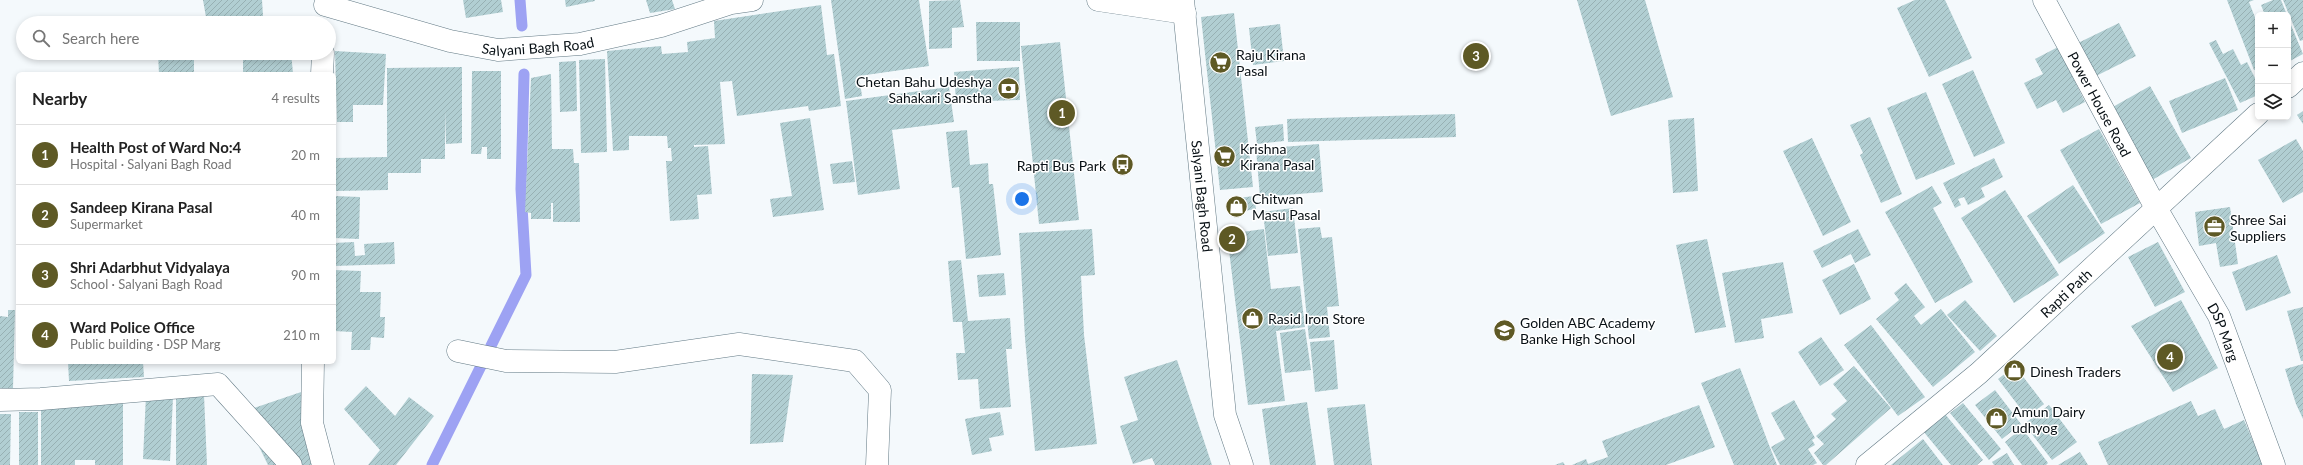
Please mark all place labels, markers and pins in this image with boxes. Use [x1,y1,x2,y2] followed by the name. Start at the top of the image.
[1463,41,1489,71] pin: 3
[1236,46,1306,79] place label: Raju Kirana Pasal
[1207,49,1233,75] supermarket icon: Raju Kirana Pasal
[856,73,992,106] place label: Chetan Bahu Udeshya Sahakari Sanstha
[995,76,1021,102] bank icon: Chetan Bahu Udeshya Sahakari Sanstha
[1049,98,1075,128] pin: 1
[1240,140,1314,173] place label: Krishna Kirana Pasal
[1212,143,1238,169] supermarket icon: Krishna Kirana Pasal
[1109,152,1135,178] bus stop icon: Rapti Bus Park
[1017,157,1107,174] place label: Rapti Bus Park
[1252,190,1321,223] place label: Chitwan Masu Pasal
[1223,193,1249,219] shop icon: Chitwan Masu Pasal
[2230,211,2286,244] place label: Shree Sai Suppliers
[2202,214,2228,240] office icon: Shree Sai Suppliers
[1219,224,1245,254] pin: 2
[1240,305,1266,331] shop icon: Rasid Iron Store
[1268,310,1365,327] place label: Rasid Iron Store
[1520,314,1656,347] place label: Golden ABC Academy Banke High School
[1491,317,1517,343] school or university icon: Golden ABC Academy Banke High School
[2157,342,2183,372] pin: 4
[2001,358,2027,384] shop icon: Dinesh Traders
[2030,363,2121,380] place label: Dinesh Traders
[2012,403,2086,436] place label: Amun Dairy udhyog
[1983,406,2009,432] shop icon: Amun Dairy udhyog

